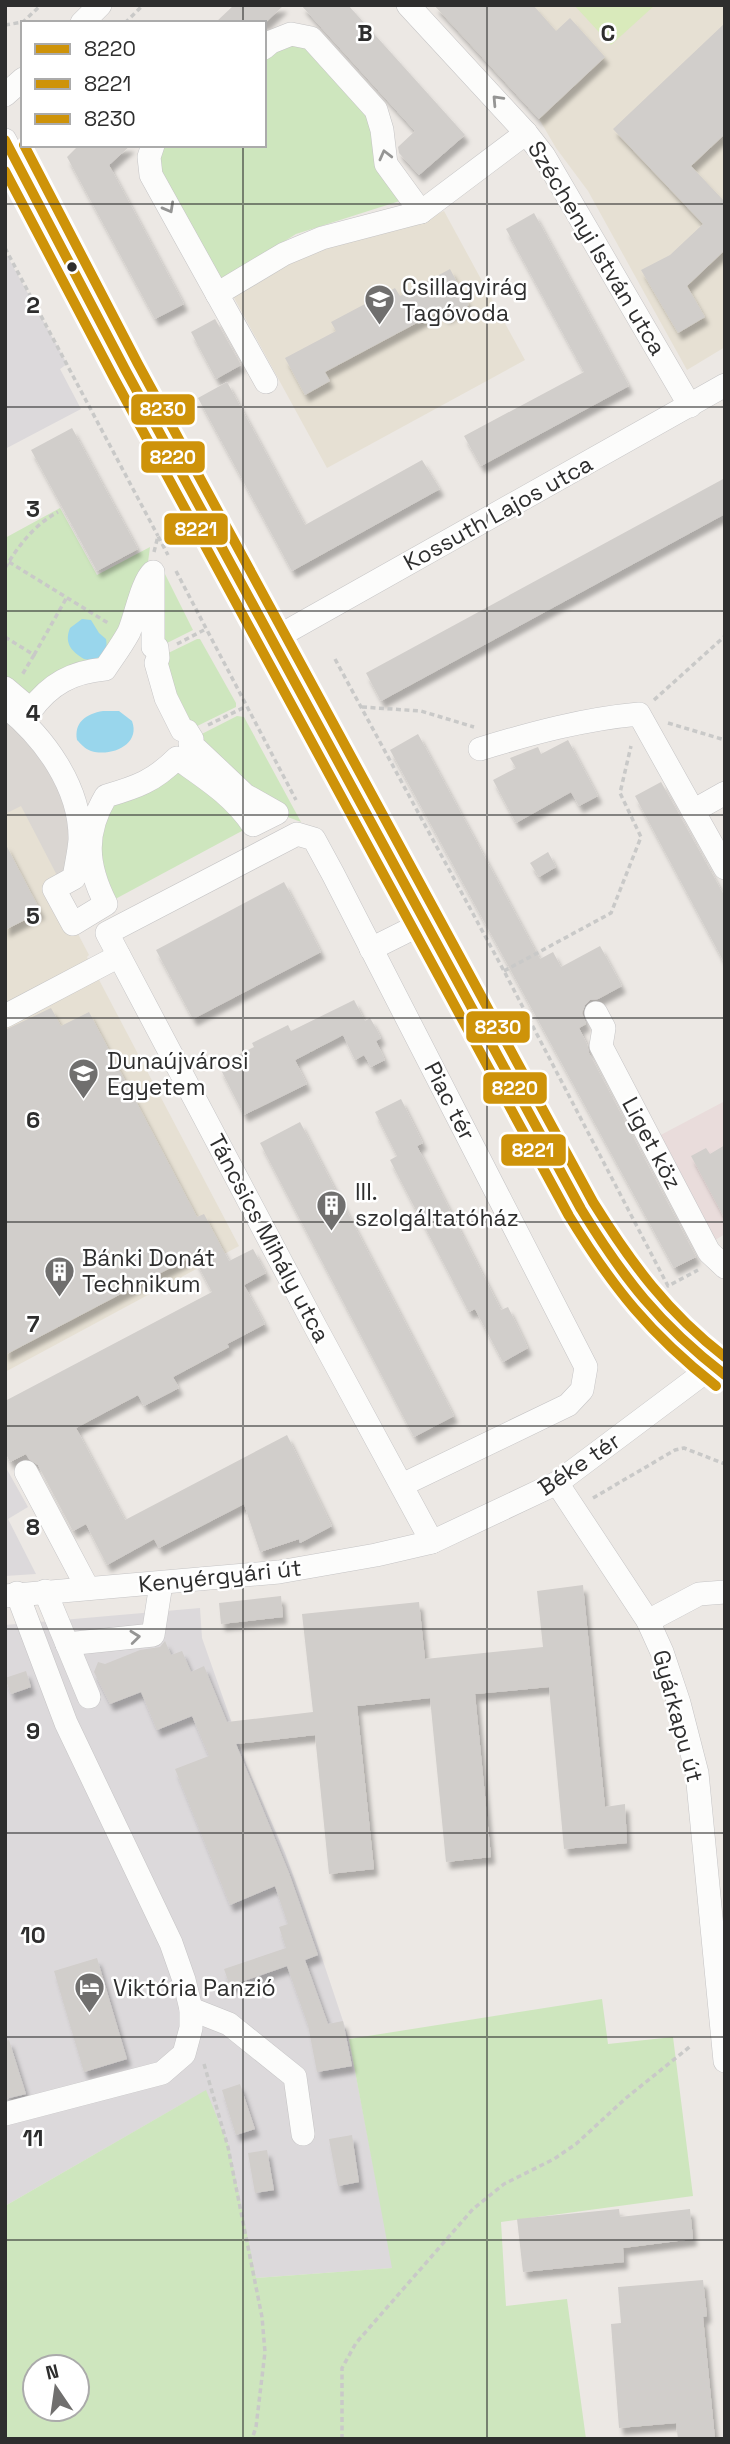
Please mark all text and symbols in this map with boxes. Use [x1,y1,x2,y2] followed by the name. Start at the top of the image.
[357,18,373,48] text: B
[601,18,615,48] text: C
[21,21,266,147] legend
[84,35,136,62] text: 8220
[84,70,131,97] text: 8221
[492,95,505,108] one-way arrow
[84,105,136,132] text: 8230
[521,135,673,361] street label: Széchenyi István utca
[379,149,393,161] one-way arrow
[161,201,174,213] one-way arrow
[65,260,79,274] unlabelled marker
[402,272,527,328] place label: Csillagvirág Tagóvoda
[362,283,396,327] school or university icon: Csillagvirág Tagóvoda
[26,290,40,320] text: 2
[130,393,196,426] line badge: 8230
[140,397,186,422] text: 8230
[140,440,206,474] line badge: 8220
[150,445,196,470] text: 8220
[398,449,598,577] street label: Kossuth Lajos utca
[26,494,40,524] text: 3
[163,512,229,546] line badge: 8221
[175,517,217,542] text: 8221
[26,698,41,728] text: 4
[26,901,40,931] text: 5
[465,1010,531,1044] line badge: 8230
[475,1015,521,1040] text: 8230
[107,1046,249,1102] place label: Dunaújvárosi Egyetem
[67,1057,101,1101] school or university icon: Dunaújvárosi Egyetem
[417,1057,483,1145] street label: Piac tér
[482,1071,548,1105] line badge: 8220
[492,1076,538,1101] text: 8220
[615,1092,689,1194] street label: Liget köz
[26,1105,40,1135] text: 6
[201,1129,337,1347] street label: Táncsics Mihály utca
[500,1133,567,1167] line badge: 8221
[512,1138,554,1163] text: 8221
[355,1177,519,1233] place label: III. szolgáltatóház
[315,1188,349,1232] building icon: III. szolgáltatóház
[82,1243,215,1299] place label: Bánki Donát Technikum
[42,1254,76,1298] building icon: Bánki Donát Technikum
[27,1309,40,1339] text: 7
[532,1426,626,1502] street label: Béke tér
[26,1512,40,1542] text: 8
[137,1553,303,1599] street label: Kenyérgyári út
[129,1629,141,1644] one-way arrow
[646,1646,710,1786] street label: Gyárkapu út
[26,1716,40,1746] text: 9
[20,1920,46,1950] text: 10
[73,1971,107,2015] hotel icon: Viktória Panzió
[113,1973,276,2003] place label: Viktória Panzió
[23,2123,43,2153] text: 11
[21,2353,91,2423] north arrow
[43,2358,61,2386] text: N

